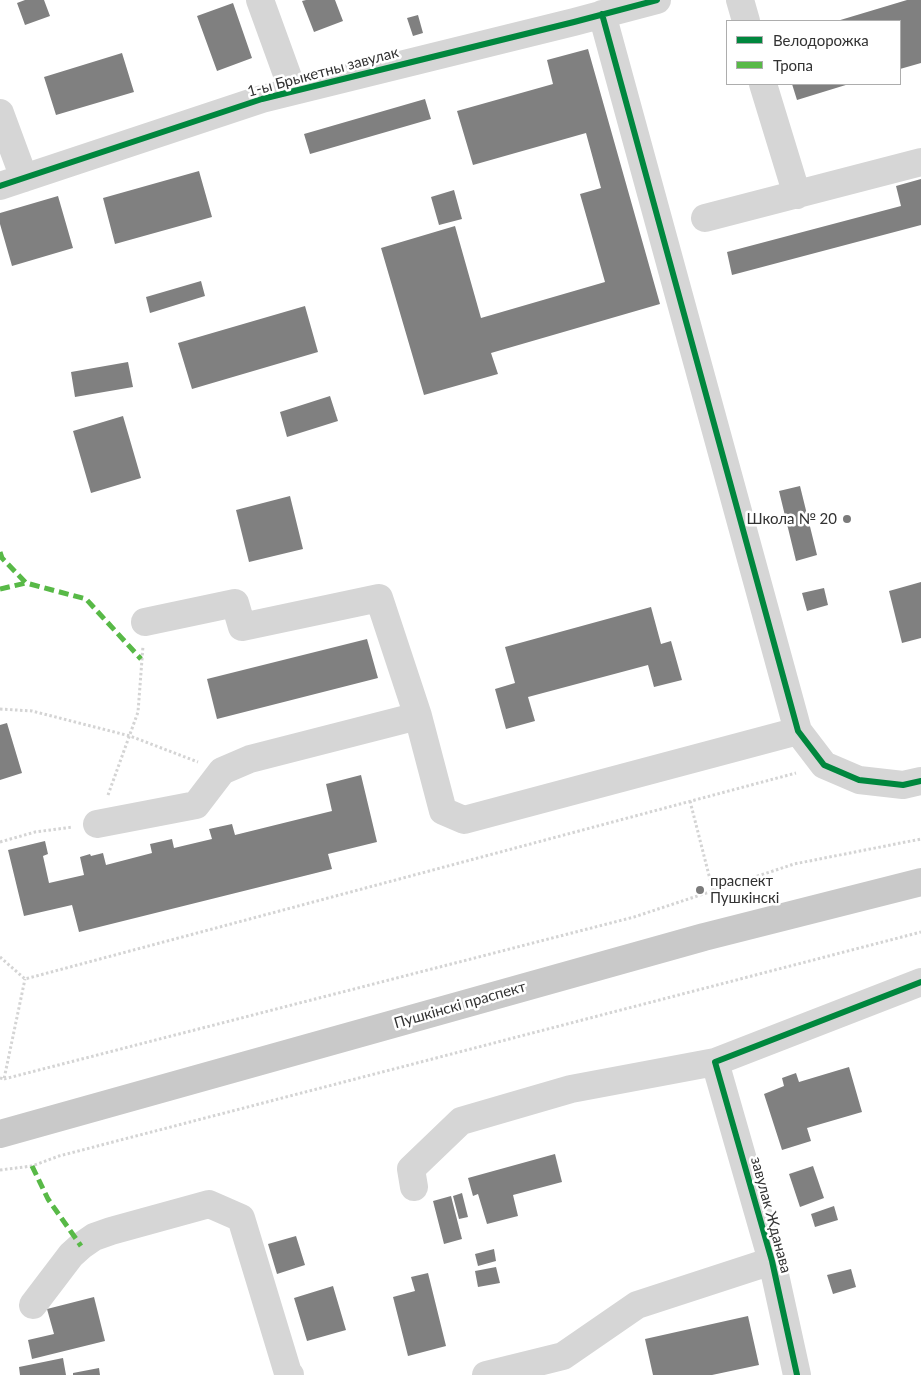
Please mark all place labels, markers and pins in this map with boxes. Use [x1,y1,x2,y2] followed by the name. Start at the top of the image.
[747,510,837,528] place label: Школа № 20
[841,513,853,525] marker: Школа № 20
[710,872,779,907] place label: праспект Пушкінскі
[694,884,706,896] marker: праспект Пушкінскі

